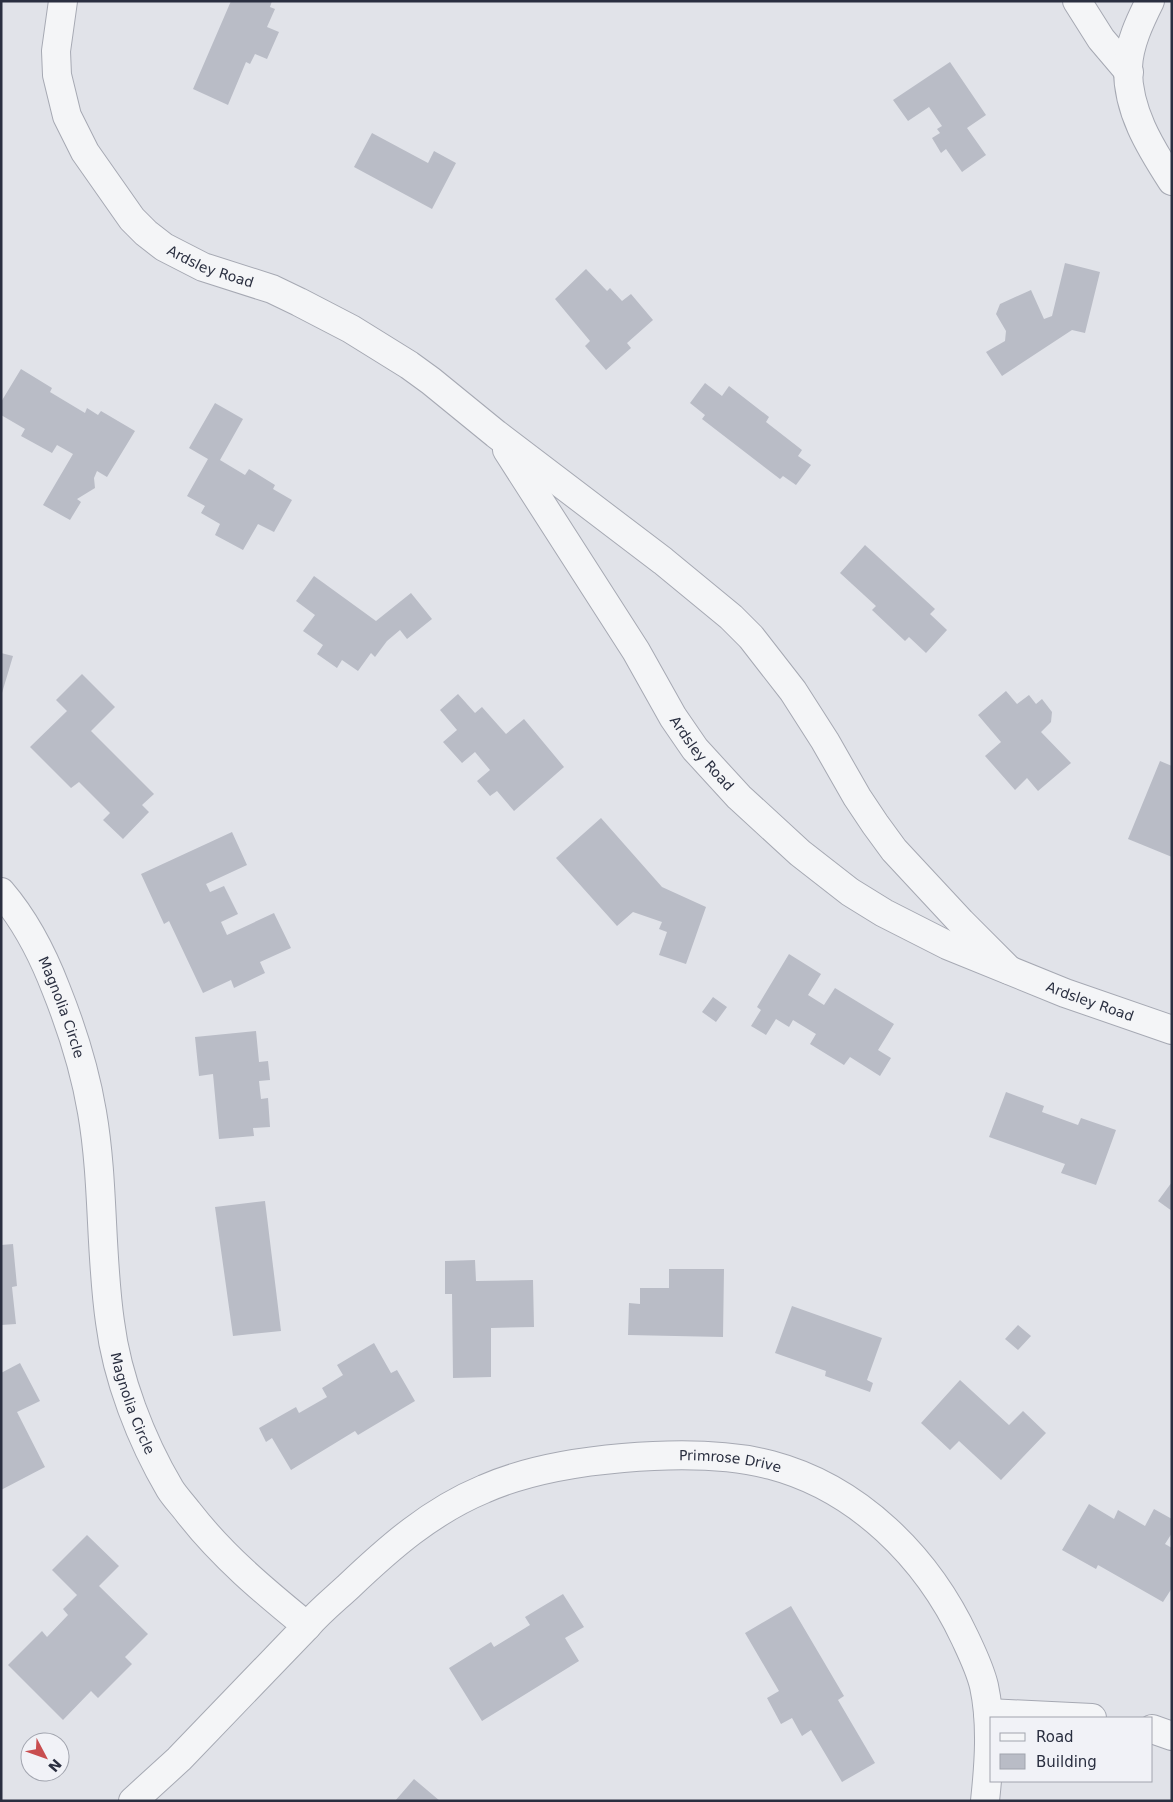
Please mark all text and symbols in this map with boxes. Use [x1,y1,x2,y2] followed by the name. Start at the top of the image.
[165,242,256,291] street label: Ardsley Road
[667,713,737,794] street label: Ardsley Road
[35,954,87,1060] street label: Magnolia Circle
[1044,978,1136,1024] street label: Ardsley Road
[108,1351,158,1457] street label: Magnolia Circle
[679,1447,783,1476] street label: Primrose Drive
[990,1717,1153,1782] legend
[1036,1728,1074,1746] text: Road
[20,1732,70,1782] north arrow
[1036,1753,1097,1771] text: Building
[45,1756,65,1775] text: N

